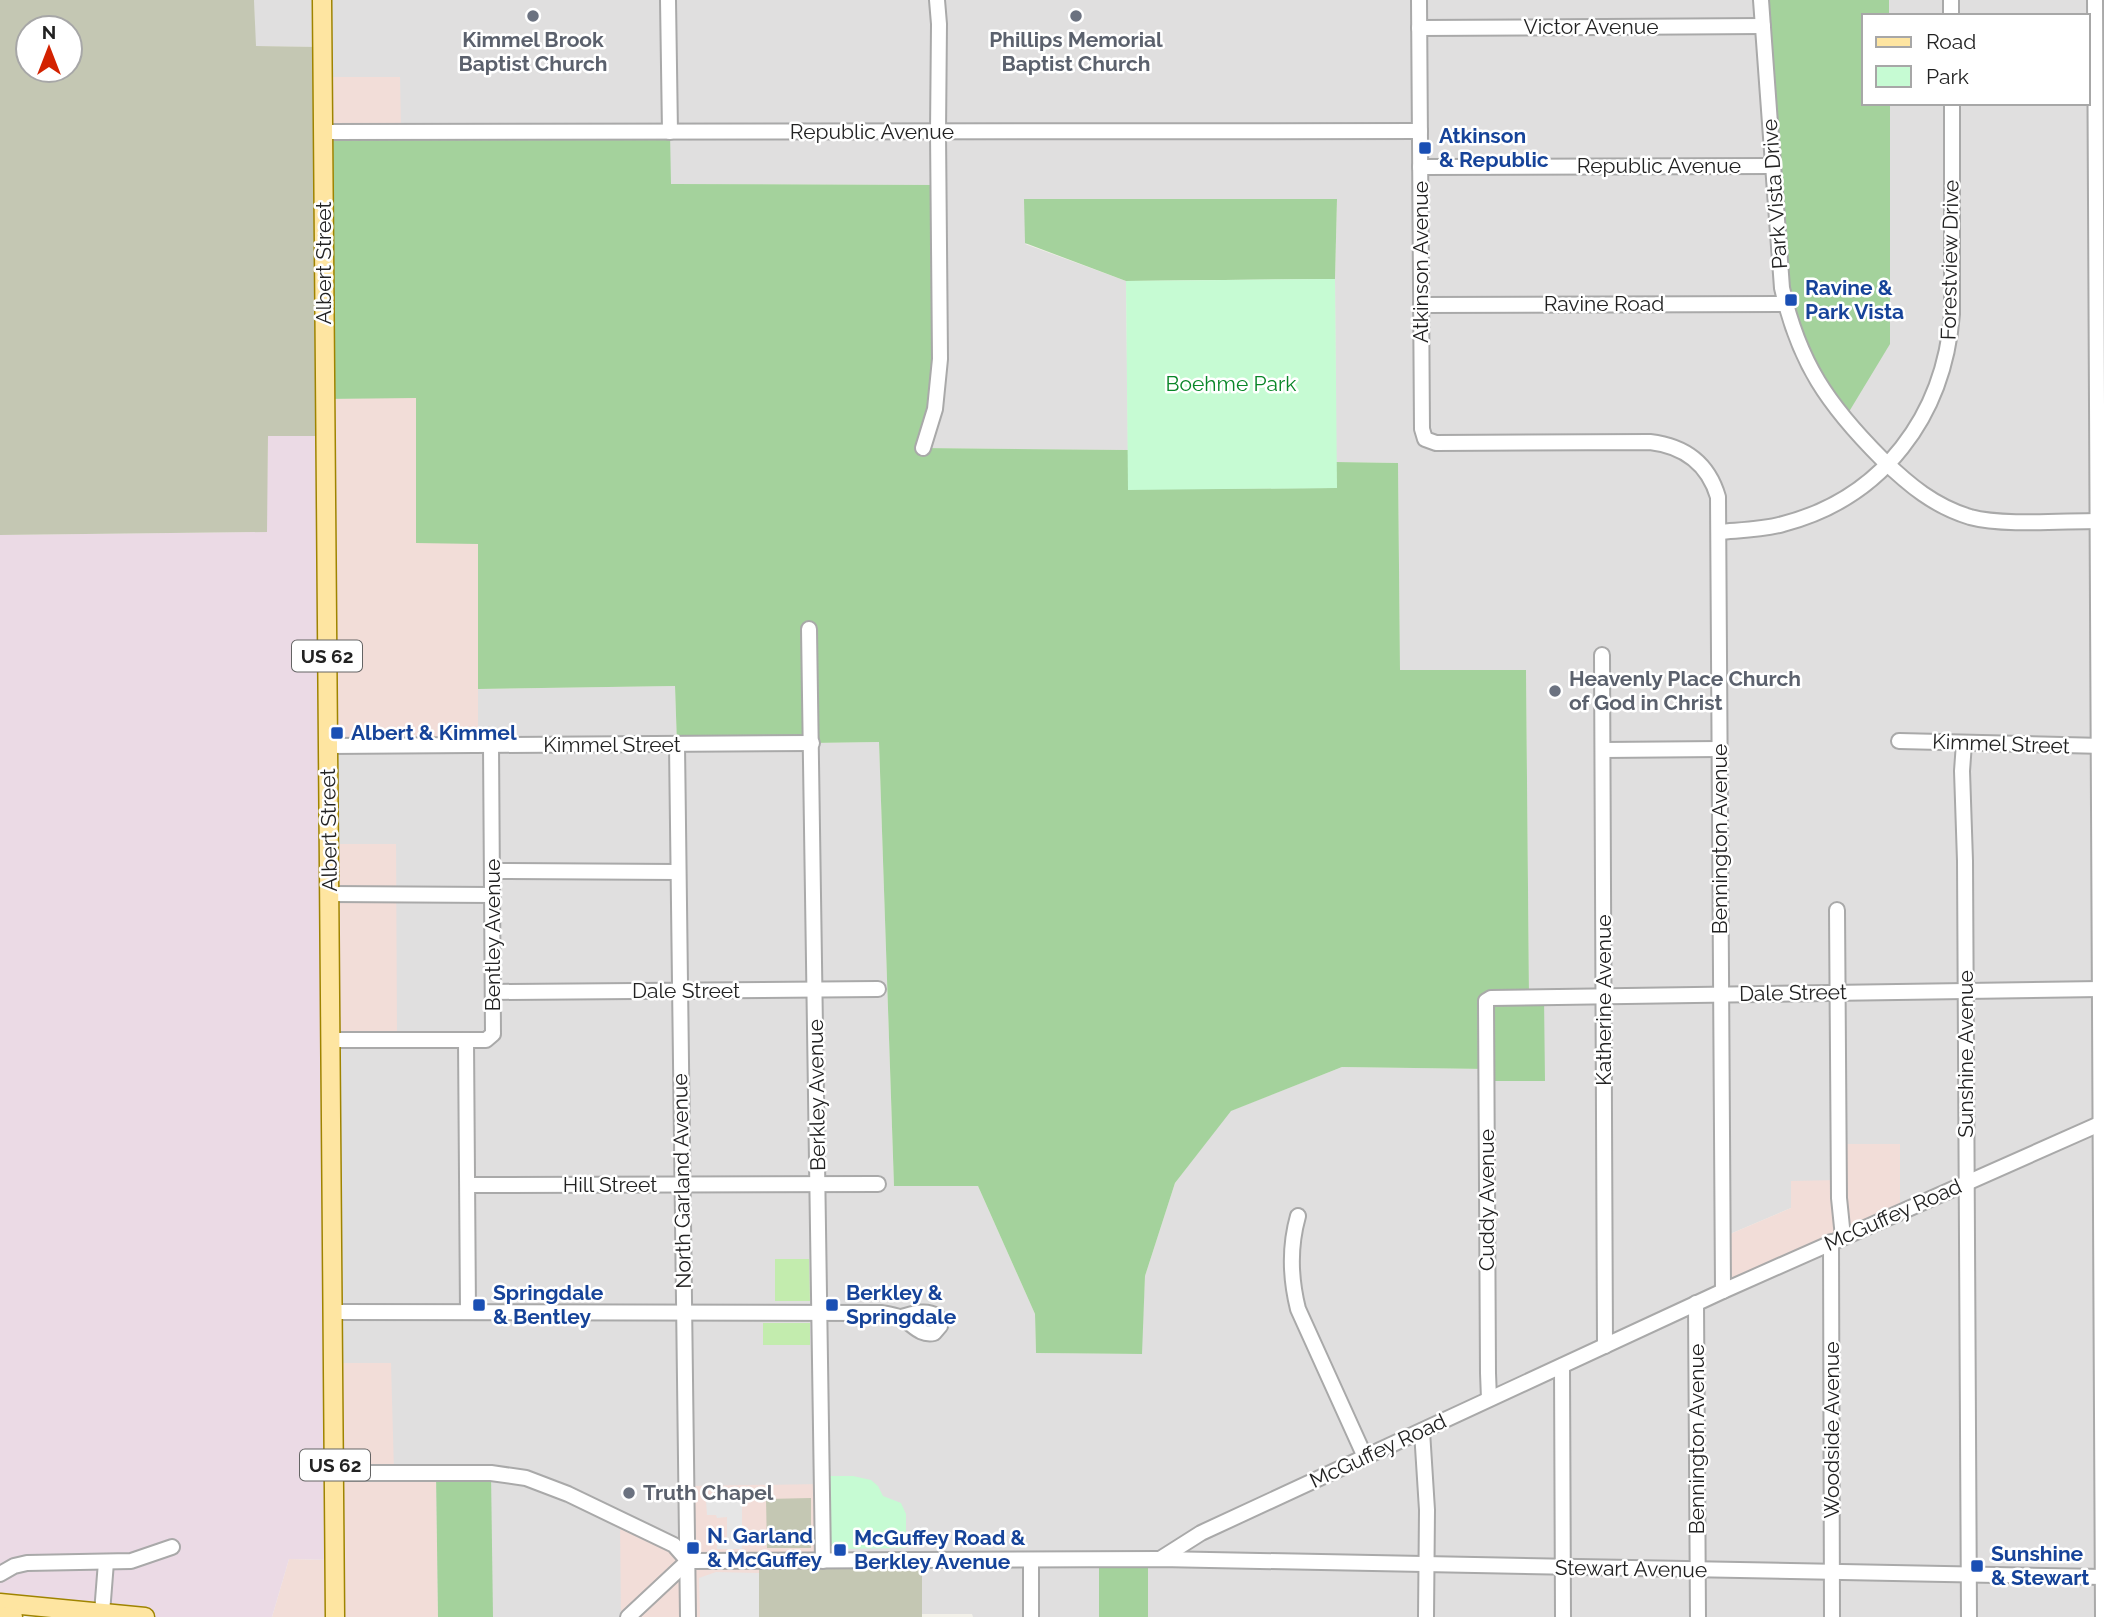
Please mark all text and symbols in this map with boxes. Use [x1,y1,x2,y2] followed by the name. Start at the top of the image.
[525,8,541,24] marker: Kimmel Brook Baptist Church
[1068,8,1084,24] marker: Phillips Memorial Baptist Church
[14,14,84,84] north arrow
[1524,14,1659,39] street label: Victor Avenue
[1862,14,2090,105] legend
[42,21,56,43] text: N
[459,27,607,76] place label: Kimmel Brook Baptist Church
[989,27,1163,76] place label: Phillips Memorial Baptist Church
[1926,29,1976,54] text: Road
[1926,64,1969,89] text: Park
[1757,118,1792,270] street label: Park Vista Drive
[790,119,954,144] street label: Republic Avenue
[1439,123,1549,172] place label: Atkinson & Republic
[1417,140,1433,156] marker: Atkinson & Republic
[1577,153,1741,178] street label: Republic Avenue
[1936,180,1963,340] street label: Forestview Drive
[1408,181,1433,343] street label: Atkinson Avenue
[311,201,336,325] street label: Albert Street
[1805,275,1904,324] place label: Ravine & Park Vista
[1544,291,1664,316] street label: Ravine Road
[1783,292,1799,308] marker: Ravine & Park Vista
[1166,371,1296,396] park label: Boehme Park
[292,640,362,671] road number: US 62
[1569,666,1801,715] place label: Heavenly Place Church of God in Christ
[1547,683,1563,699] marker: Heavenly Place Church of God in Christ
[351,720,517,745] place label: Albert & Kimmel
[329,725,345,741] marker: Albert & Kimmel
[1932,729,2070,758] street label: Kimmel Street
[543,732,681,757] street label: Kimmel Street
[1707,744,1732,934] street label: Bennington Avenue
[315,768,342,892] street label: Albert Street
[480,859,505,1011] street label: Bentley Avenue
[1591,914,1616,1086] street label: Katherine Avenue
[1953,970,1978,1138] street label: Sunshine Avenue
[632,978,740,1003] street label: Dale Street
[1739,979,1847,1006] street label: Dale Street
[803,1019,830,1171] street label: Berkley Avenue
[667,1073,696,1289] street label: North Garland Avenue
[1474,1129,1499,1271] street label: Cuddy Avenue
[563,1172,657,1197] street label: Hill Street
[1820,1173,1965,1256] street label: McGuffey Road
[493,1280,604,1329] place label: Springdale & Bentley
[846,1280,957,1329] place label: Berkley & Springdale
[471,1297,487,1313] marker: Springdale & Bentley
[824,1297,840,1313] marker: Berkley & Springdale
[1819,1341,1844,1519] street label: Woodside Avenue
[1684,1344,1709,1534] street label: Bennington Avenue
[1306,1408,1450,1493] street label: McGuffey Road
[300,1450,370,1480] road number: US 62
[643,1480,774,1505] place label: Truth Chapel
[621,1485,637,1501] marker: Truth Chapel
[707,1523,822,1572] place label: N. Garland & McGuffey
[854,1525,1025,1574] place label: McGuffey Road & Berkley Avenue
[685,1540,701,1556] marker: N. Garland & McGuffey
[1991,1541,2089,1590] place label: Sunshine & Stewart
[832,1542,848,1558] marker: McGuffey Road & Berkley Avenue
[1555,1555,1707,1582] street label: Stewart Avenue
[1969,1558,1985,1574] marker: Sunshine & Stewart

